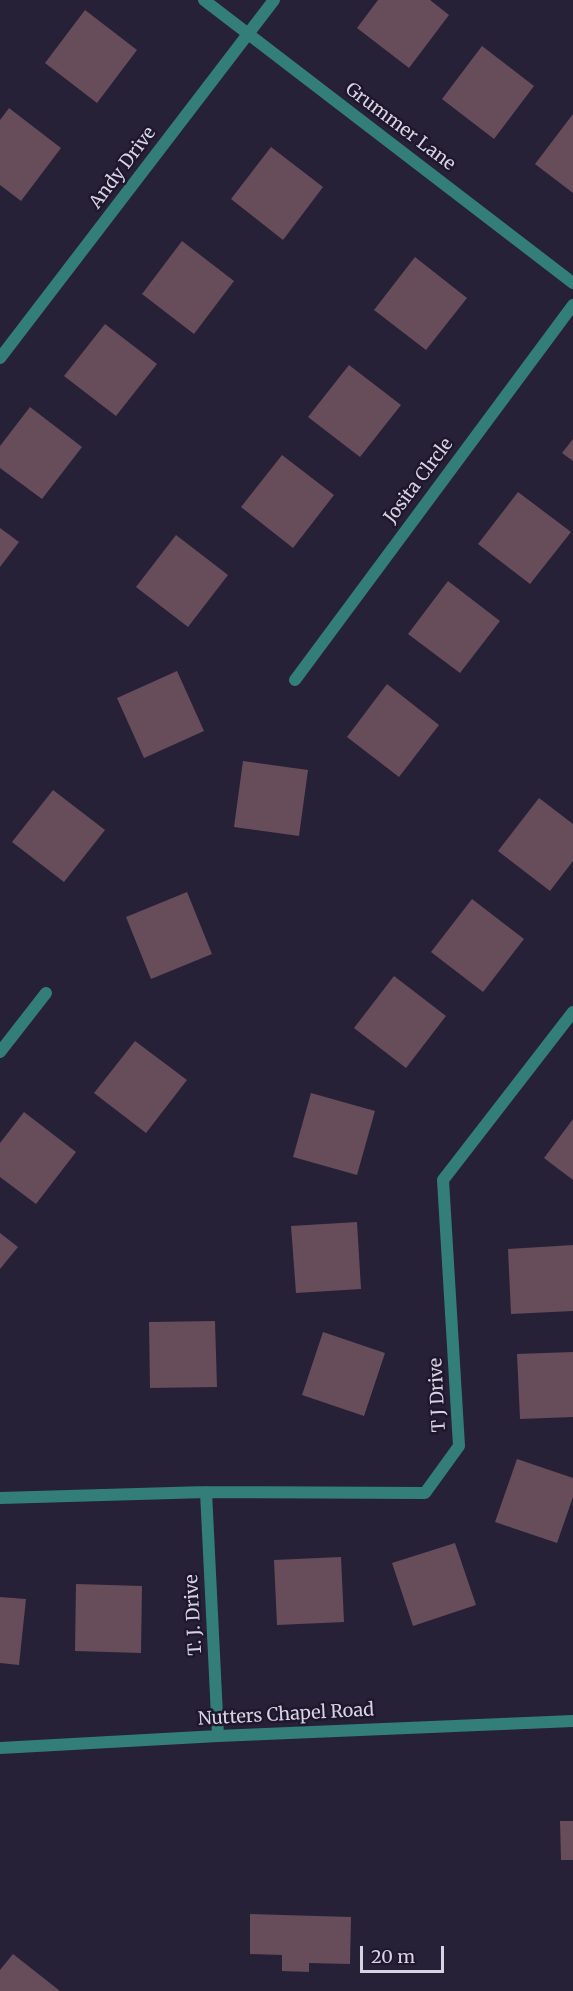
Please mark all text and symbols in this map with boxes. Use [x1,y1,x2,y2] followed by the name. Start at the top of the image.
[341,79,459,175] street label: Grummer Lane
[85,123,161,213] street label: Andy Drive
[380,434,458,528] street label: Josita Clrcle
[425,1357,451,1433] street label: T J Drive
[181,1574,207,1656] street label: T. J. Drive
[197,1700,375,1730] street label: Nutters Chapel Road
[363,1934,447,1972] scale bar
[371,1945,415,1968] text: 20 m

